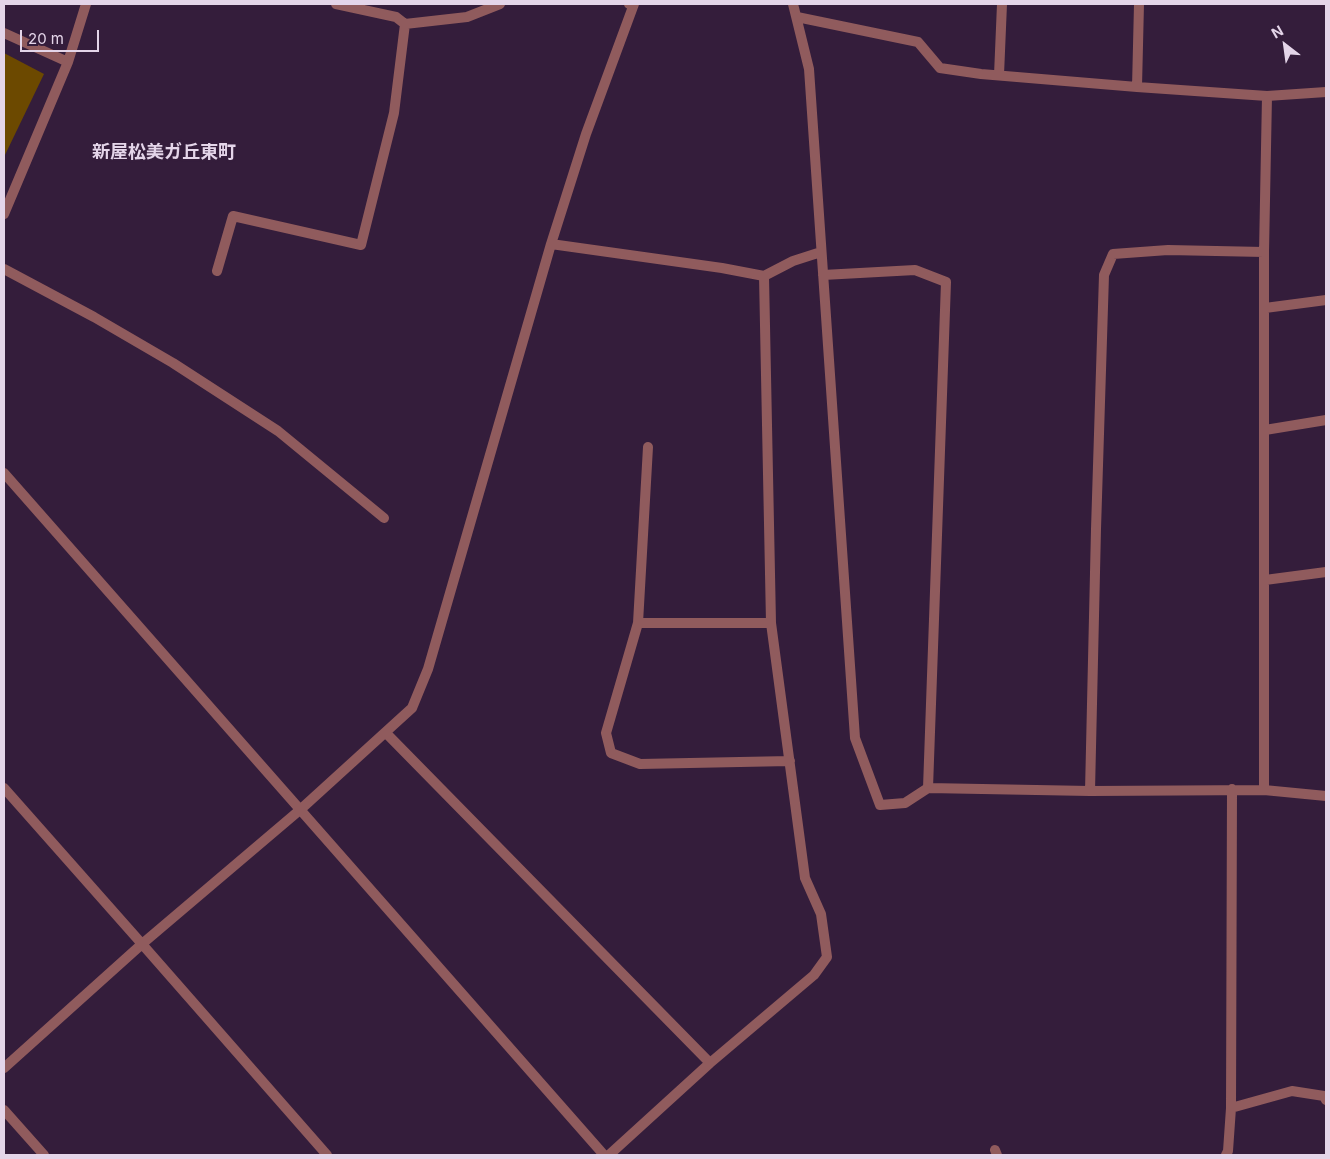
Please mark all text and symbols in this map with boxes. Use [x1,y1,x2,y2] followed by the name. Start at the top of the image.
[22,20,101,52] scale bar
[1260,20,1310,70] north arrow
[1268,22,1286,42] text: N
[28,29,64,48] text: 20 m
[92,142,236,164] district label: 新屋松美ガ丘東町

